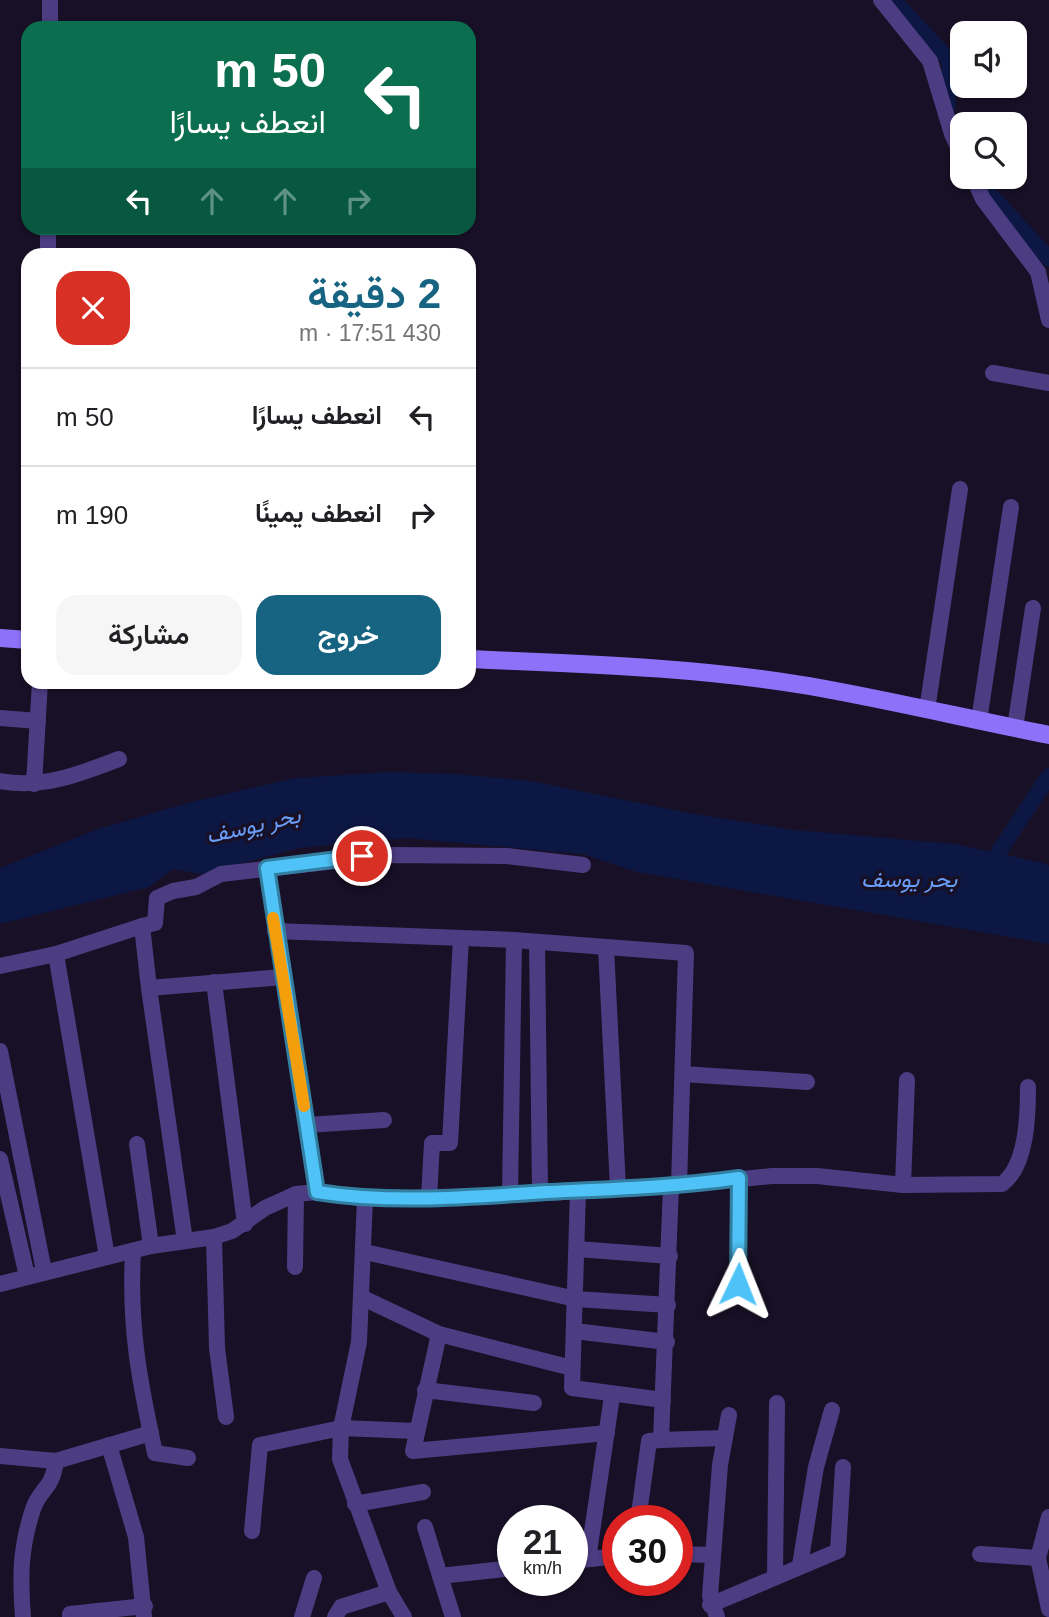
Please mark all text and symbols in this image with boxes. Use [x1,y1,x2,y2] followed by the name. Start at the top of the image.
[950,21,1027,189] map controls
[950,21,1027,98] button: sound
[214,43,326,97] text: 50 m
[350,49,441,140] icon: left
[169,104,326,140] text: انعطف يسارًا
[950,112,1027,189] button: search
[120,182,158,220] icon: left
[193,182,231,220] icon: ahead
[266,182,304,220] icon: ahead
[339,182,377,220] icon: right
[307,270,441,317] text: 2 دقيقة
[56,271,130,345] button: close
[299,320,441,346] text: 430 m · 17:51
[403,398,441,436] icon: left
[252,400,382,430] text: انعطف يسارًا
[56,402,114,432] text: 50 m
[403,496,441,534] icon: right
[255,498,382,528] text: انعطف يمينًا
[56,500,128,530] text: 190 m
[56,595,242,675] button: مشاركة
[256,595,441,675] button: خروج
[203,801,304,850] water label: بحر يوسف
[332,826,392,886] pin
[343,837,381,875] icon: arrive
[861,866,958,894] water label: بحر يوسف
[701,1247,775,1321] position arrow
[602,1505,693,1596] speed limit sign: 30
[523,1522,562,1561] text: 21
[523,1558,562,1578] text: km/h

